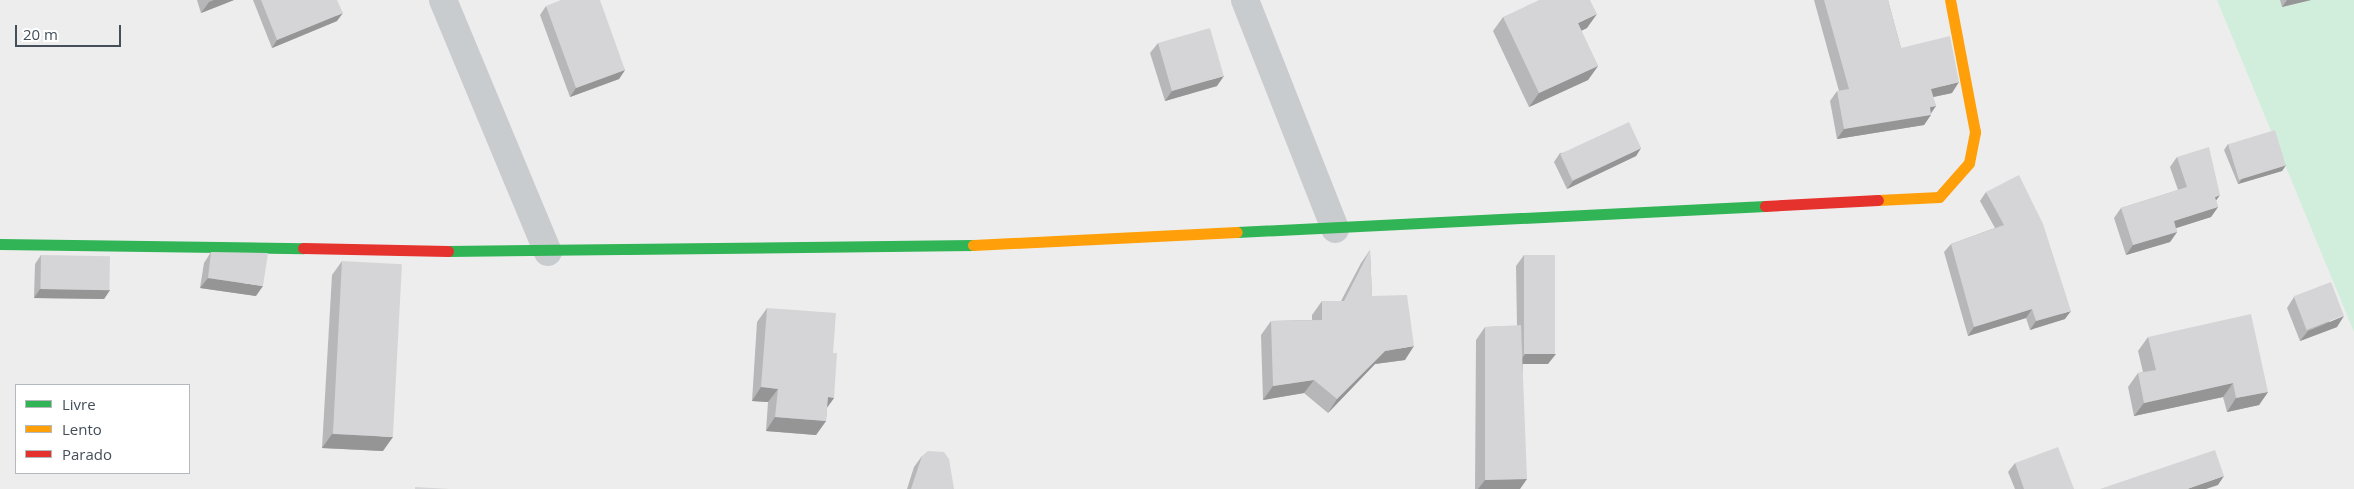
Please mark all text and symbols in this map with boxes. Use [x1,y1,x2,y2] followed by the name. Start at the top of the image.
[18,15,124,47] scale bar
[23,24,58,44] text: 20 m
[15,384,190,474] legend
[62,394,96,414] text: Livre
[62,419,102,439] text: Lento
[62,444,112,464] text: Parado

